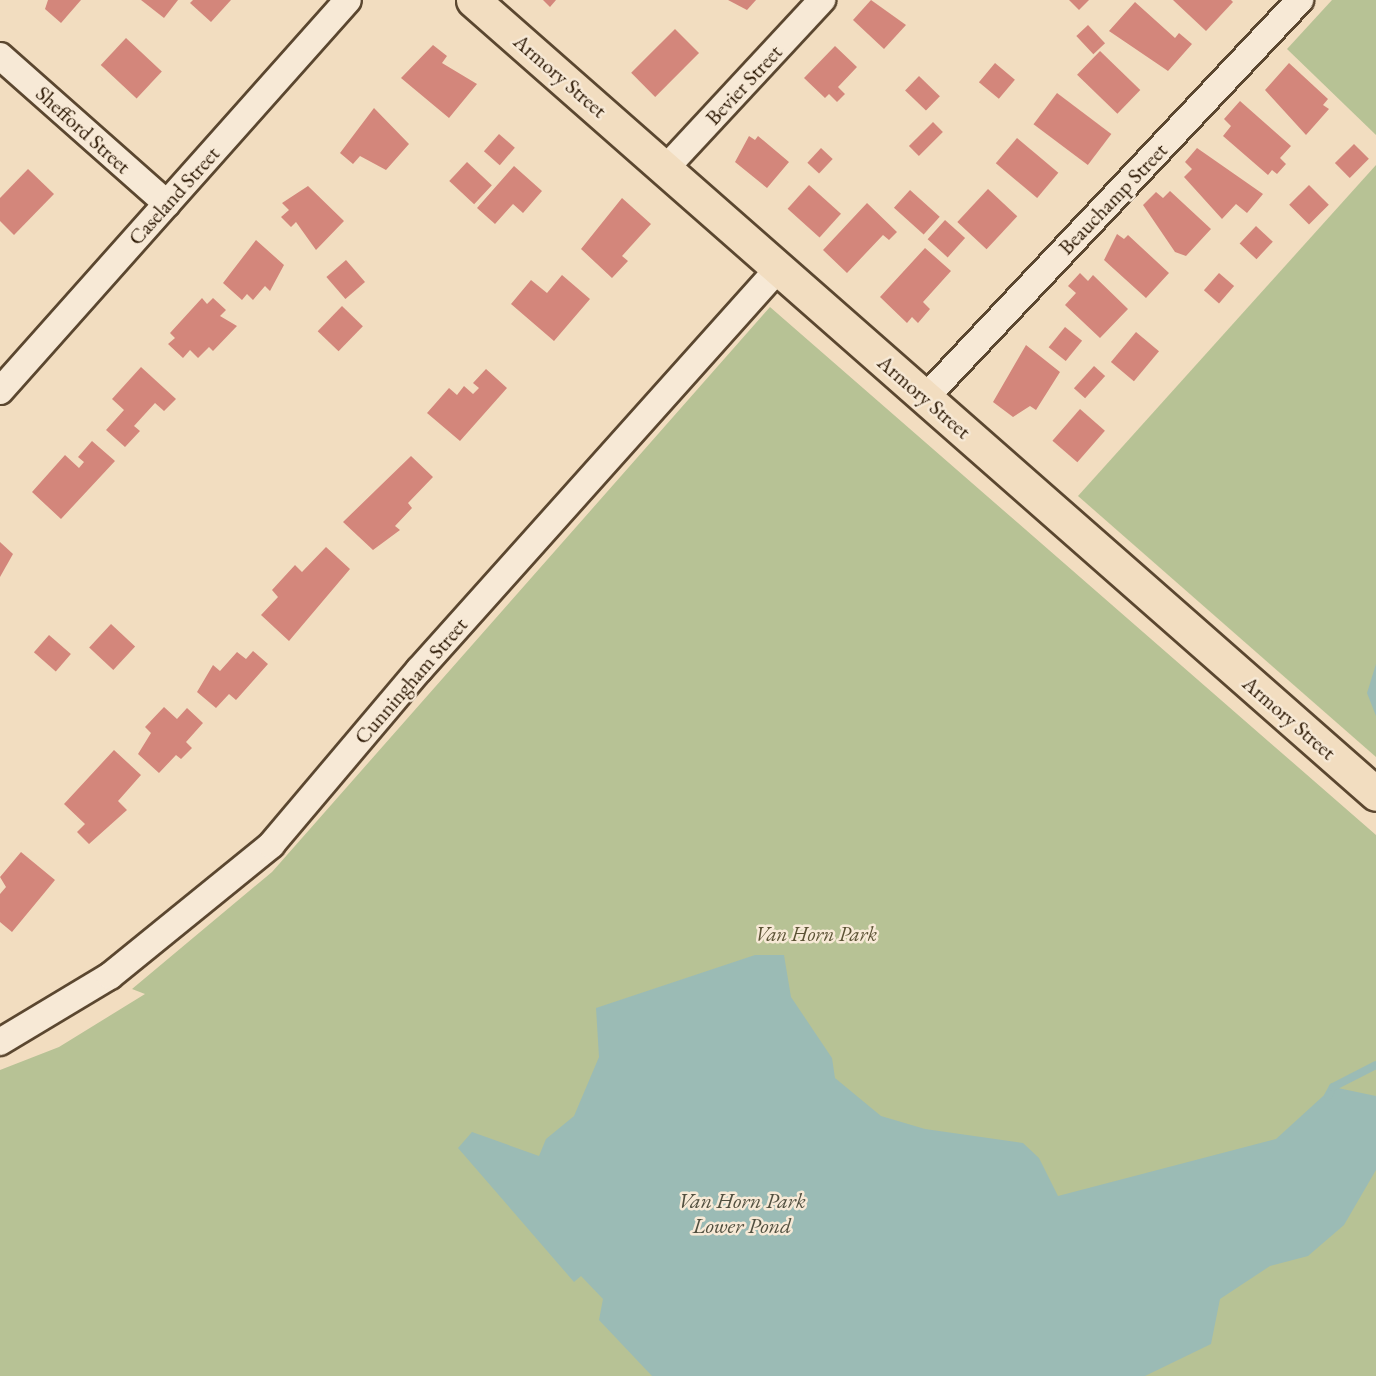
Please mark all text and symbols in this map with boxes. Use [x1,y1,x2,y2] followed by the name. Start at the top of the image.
[508,29,612,123] street label: Armory Street
[701,40,787,130] street label: Bevier Street
[30,81,136,179] street label: Shefford Street
[1053,138,1173,260] street label: Beauchamp Street
[123,142,225,250] street label: Caseland Street
[872,350,976,444] street label: Armory Street
[349,613,473,749] street label: Cunningham Street
[1237,671,1341,765] street label: Armory Street
[755,921,877,947] park label: Van Horn Park
[678,1187,806,1238] water label: Van Horn Park Lower Pond

